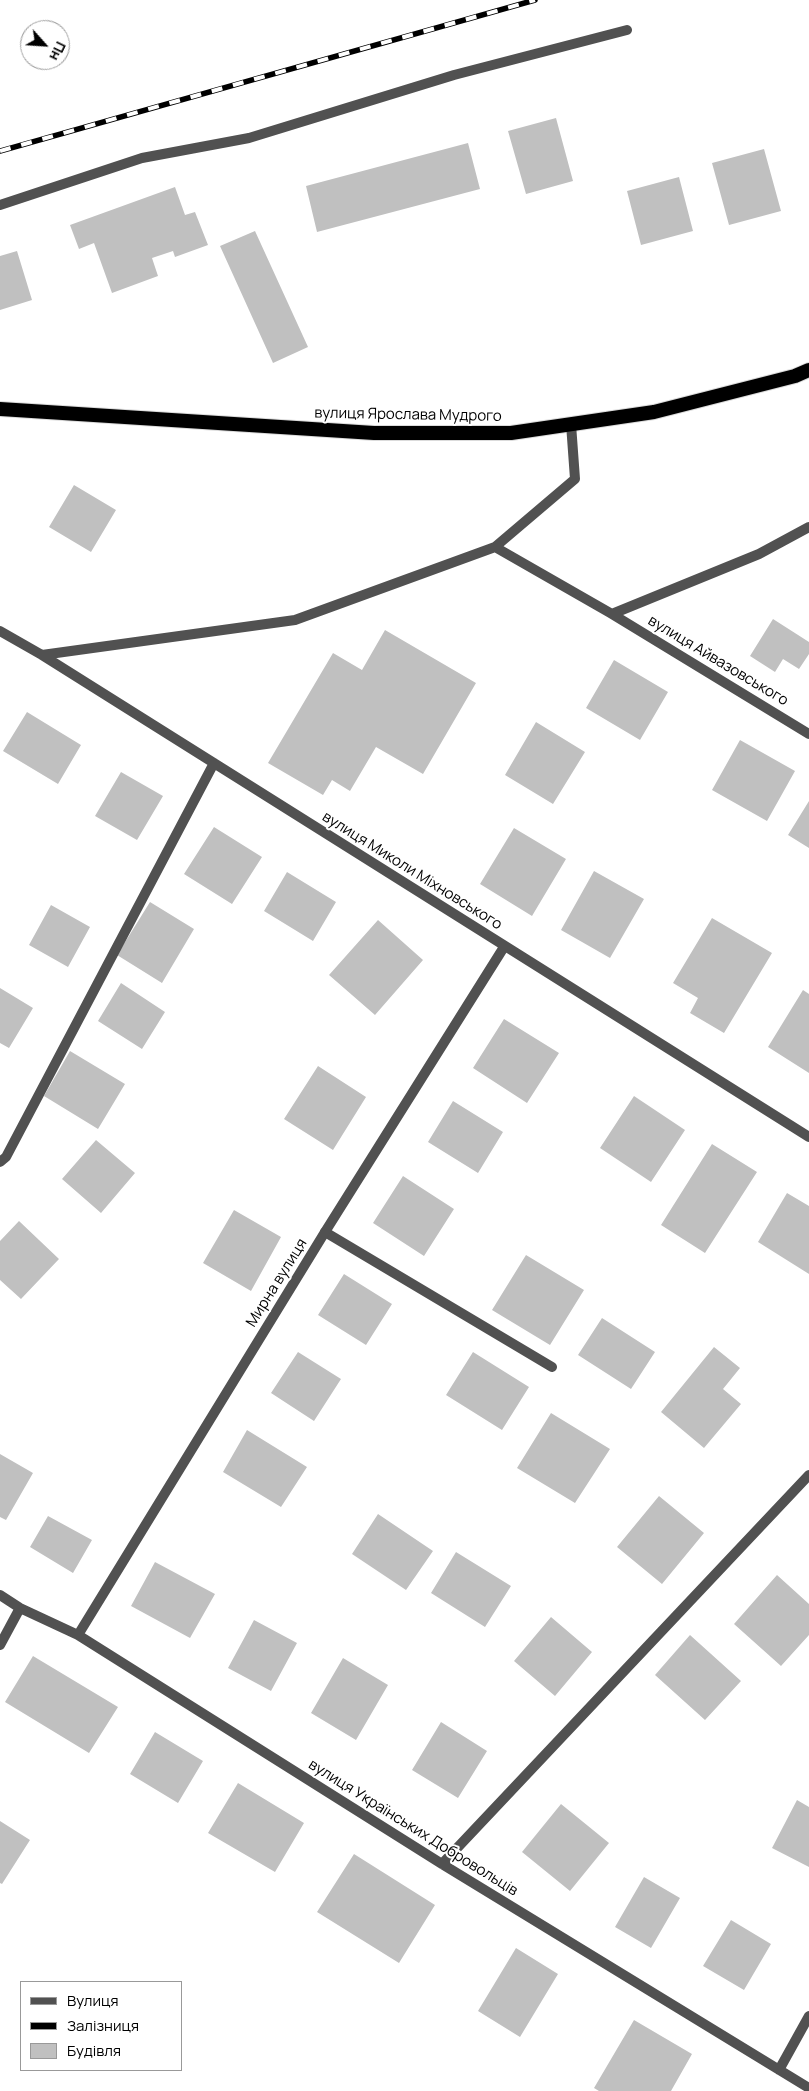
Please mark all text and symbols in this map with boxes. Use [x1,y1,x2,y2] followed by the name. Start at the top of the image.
[20,20,70,70] north arrow
[45,39,71,64] text: Пн
[314,404,502,426] street label: вулиця Ярослава Мудрого
[645,612,791,710] street label: вулиця Айвазовського
[319,808,505,934] street label: вулиця Миколи Міхновського
[243,1236,311,1330] street label: Мирна вулиця
[305,1756,521,1900] street label: вулиця Українських Добровольців
[20,1981,182,2071] legend
[67,1990,119,2011] text: Вулиця
[67,2015,139,2036] text: Залізниця
[67,2040,121,2061] text: Будівля

